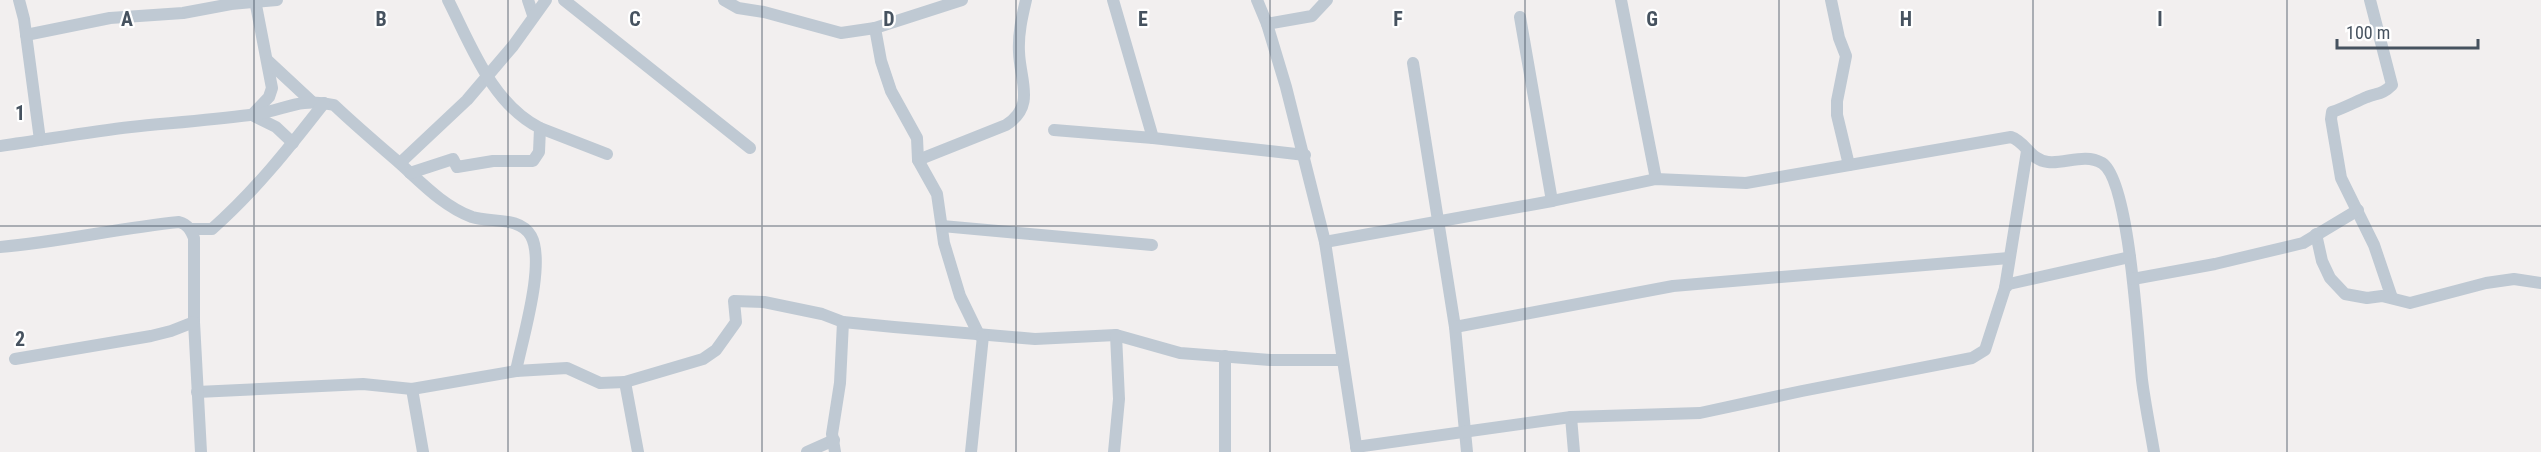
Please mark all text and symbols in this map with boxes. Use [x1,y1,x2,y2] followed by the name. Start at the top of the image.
[121,7,133,31] text: A
[375,7,387,31] text: B
[629,7,641,31] text: C
[883,7,895,31] text: D
[1138,7,1148,31] text: E
[1393,7,1403,31] text: F
[1646,7,1658,31] text: G
[1900,7,1912,31] text: H
[2157,7,2163,31] text: I
[2337,12,2478,50] scale bar
[2346,22,2390,43] text: 100 m
[15,101,25,125] text: 1
[15,327,25,351] text: 2

